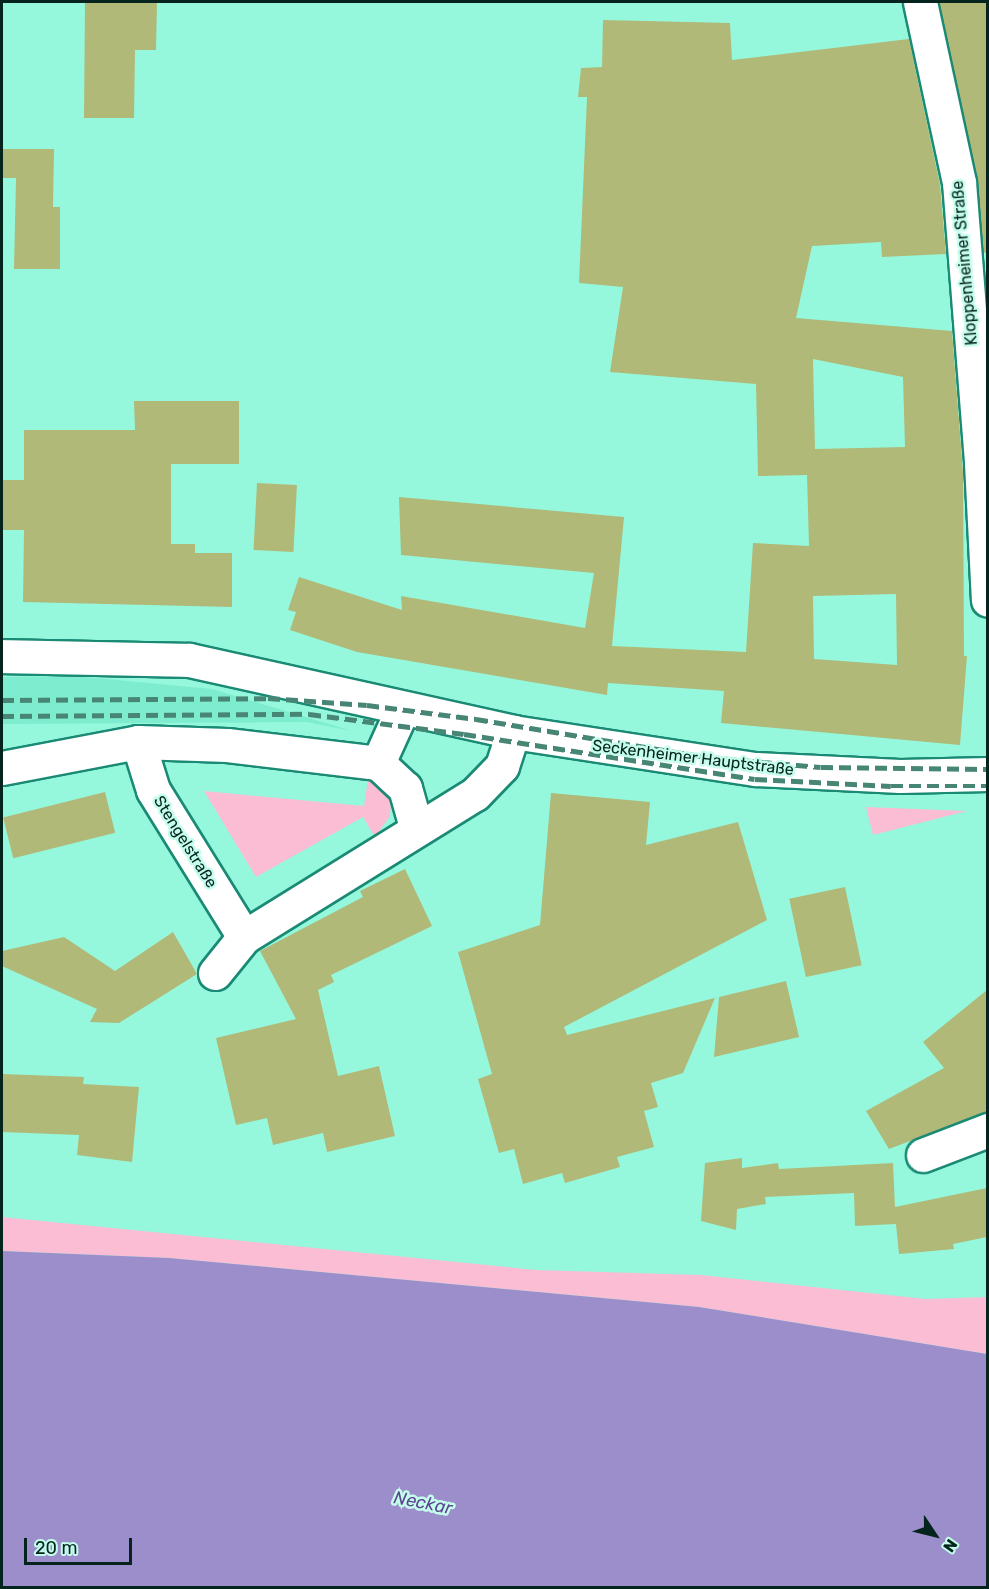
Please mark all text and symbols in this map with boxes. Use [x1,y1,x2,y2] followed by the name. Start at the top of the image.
[948,180,982,346] street label: Kloppenheimer Straße
[591,736,795,780] street label: Seckenheimer Hauptstraße
[149,792,221,892] street label: Stengelstraße
[392,1487,454,1519] water label: Neckar
[905,1505,965,1565] north arrow
[27,1526,135,1564] scale bar
[939,1535,961,1556] text: N
[35,1537,77,1559] text: 20 m

